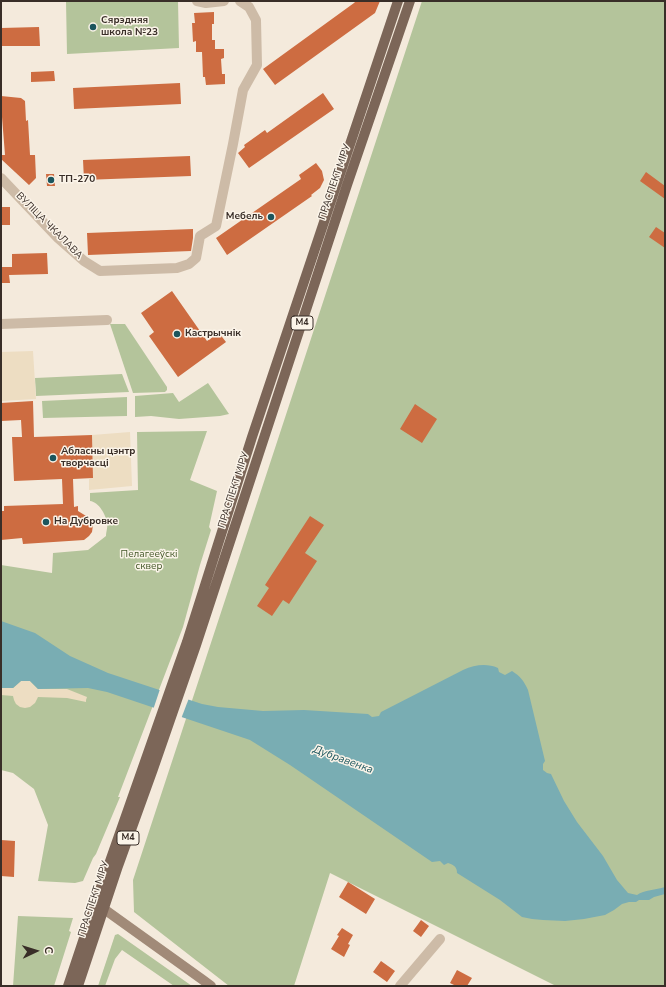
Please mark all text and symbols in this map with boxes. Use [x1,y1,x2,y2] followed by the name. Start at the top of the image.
[101,15,158,38] place label: Сярэдняя школа №23
[88,22,98,32] marker: Сярэдняя школа №23
[316,143,354,221] street label: ПРАСПЕКТ МІРУ
[59,174,95,186] place label: ТП-270
[46,175,56,185] marker: ТП-270
[13,190,85,262] street label: ВУЛІЦА ЧКАЛАВА
[226,211,263,223] place label: Мебель
[266,212,276,222] marker: Мебель
[291,316,313,330] road number: М4
[185,328,241,340] place label: Кастрычнік
[172,329,182,339] marker: Кастрычнік
[61,446,135,470] place label: Абласны цэнтр творчасці
[216,450,252,530] street label: ПРАСПЕКТ МІРУ
[48,453,58,463] marker: Абласны цэнтр творчасці
[54,516,118,528] place label: На Дубровке
[41,517,51,527] marker: На Дубровке
[121,549,177,572] park label: Пелагееўскі сквер
[311,743,375,777] water label: Дубравенка
[117,831,139,845] road number: М4
[76,859,112,939] street label: ПРАСПЕКТ МІРУ
[16,931,56,971] north arrow
[41,946,56,954] text: С

